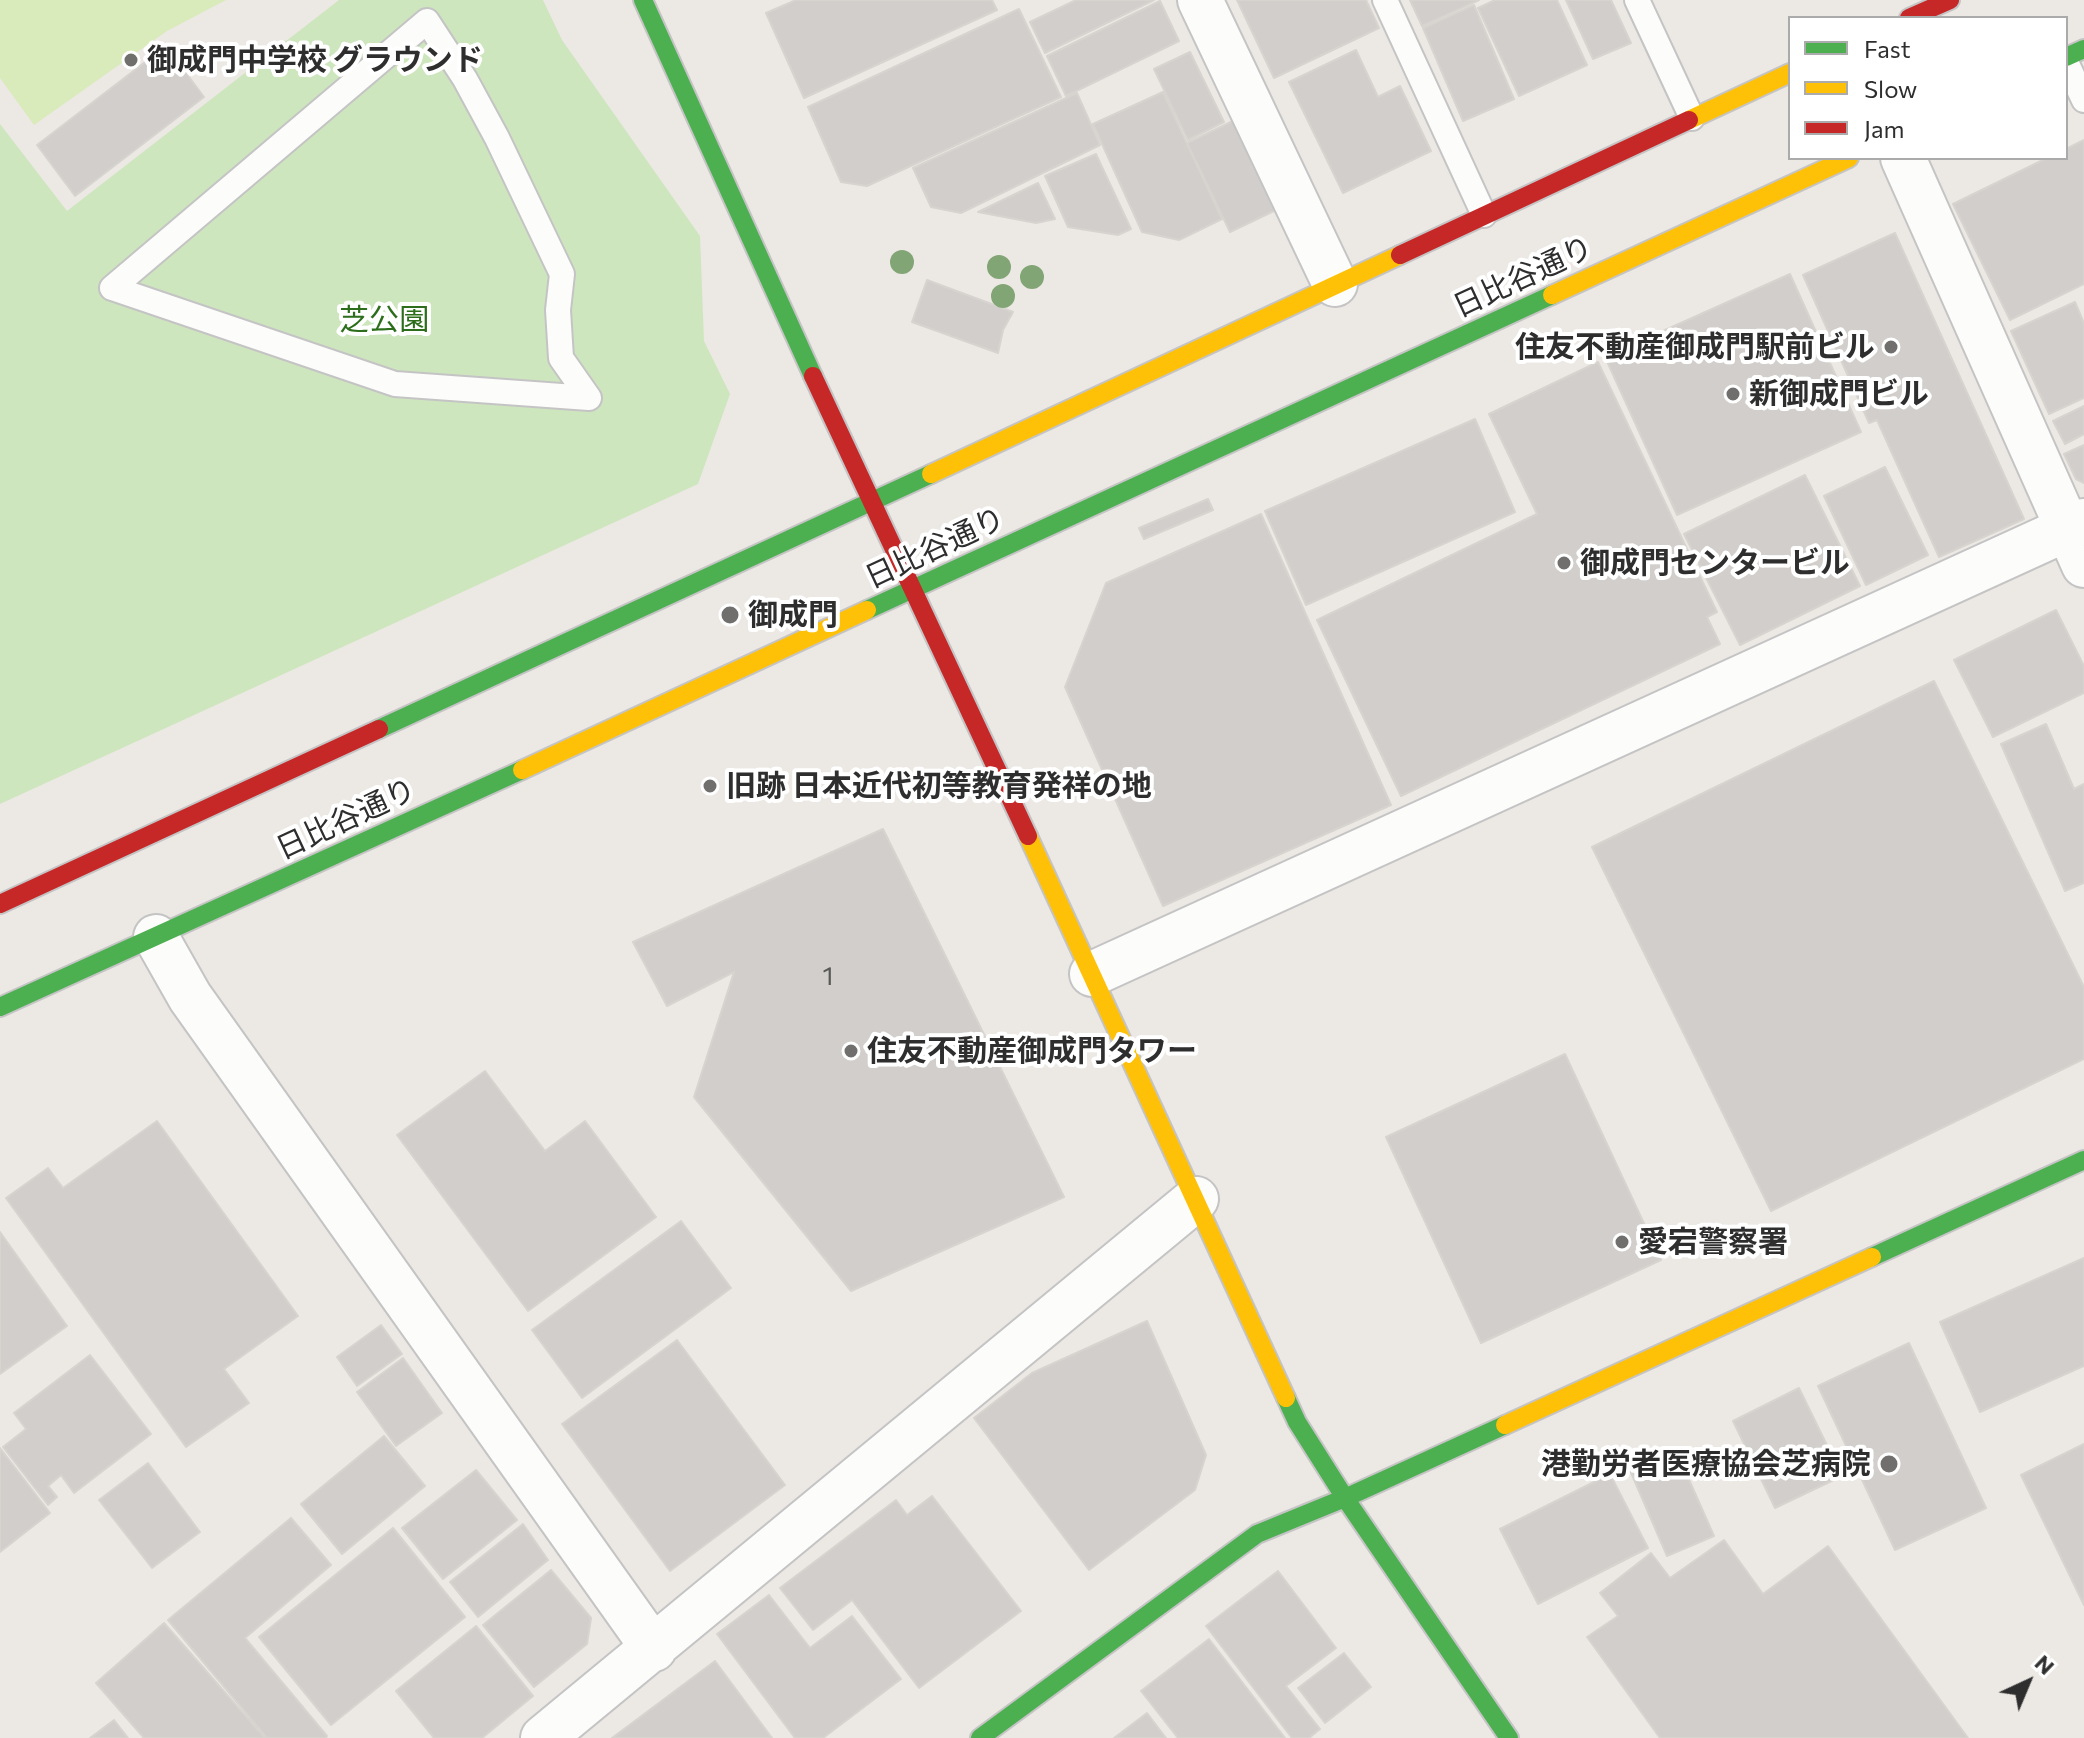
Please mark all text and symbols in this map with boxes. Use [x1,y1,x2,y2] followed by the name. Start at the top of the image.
[1788,16,2068,160] legend
[1864,34,1911,63] text: Fast
[147,42,483,78] place label: 御成門中学校 グラウンド
[122,51,140,69] marker: 御成門中学校 グラウンド
[1864,74,1917,103] text: Slow
[1864,114,1904,143] text: Jam
[1447,229,1599,325] street label: 日比谷通り
[339,302,429,338] park label: 芝公園
[1515,329,1875,365] place label: 住友不動産御成門駅前ビル
[1882,338,1900,356] marker: 住友不動産御成門駅前ビル
[1749,376,1929,412] place label: 新御成門ビル
[1724,385,1742,403] marker: 新御成門ビル
[859,500,1011,596] street label: 日比谷通り
[1580,545,1850,581] place label: 御成門センタービル
[1555,554,1573,572] marker: 御成門センタービル
[748,597,838,633] place label: 御成門
[719,604,741,626] marker: 御成門
[726,768,1152,804] place label: 旧跡 日本近代初等教育発祥の地
[270,771,422,867] street label: 日比谷通り
[701,777,719,795] marker: 旧跡 日本近代初等教育発祥の地
[822,960,834,992] house number: 1
[867,1033,1197,1069] place label: 住友不動産御成門タワー
[842,1042,860,1060] marker: 住友不動産御成門タワー
[1638,1224,1788,1260] place label: 愛宕警察署
[1613,1233,1631,1251] marker: 愛宕警察署
[1541,1446,1871,1482] place label: 港勤労者医療協会芝病院
[1878,1453,1900,1475] marker: 港勤労者医療協会芝病院
[1988,1642,2068,1722] north arrow
[2030,1649,2060,1680] text: N

